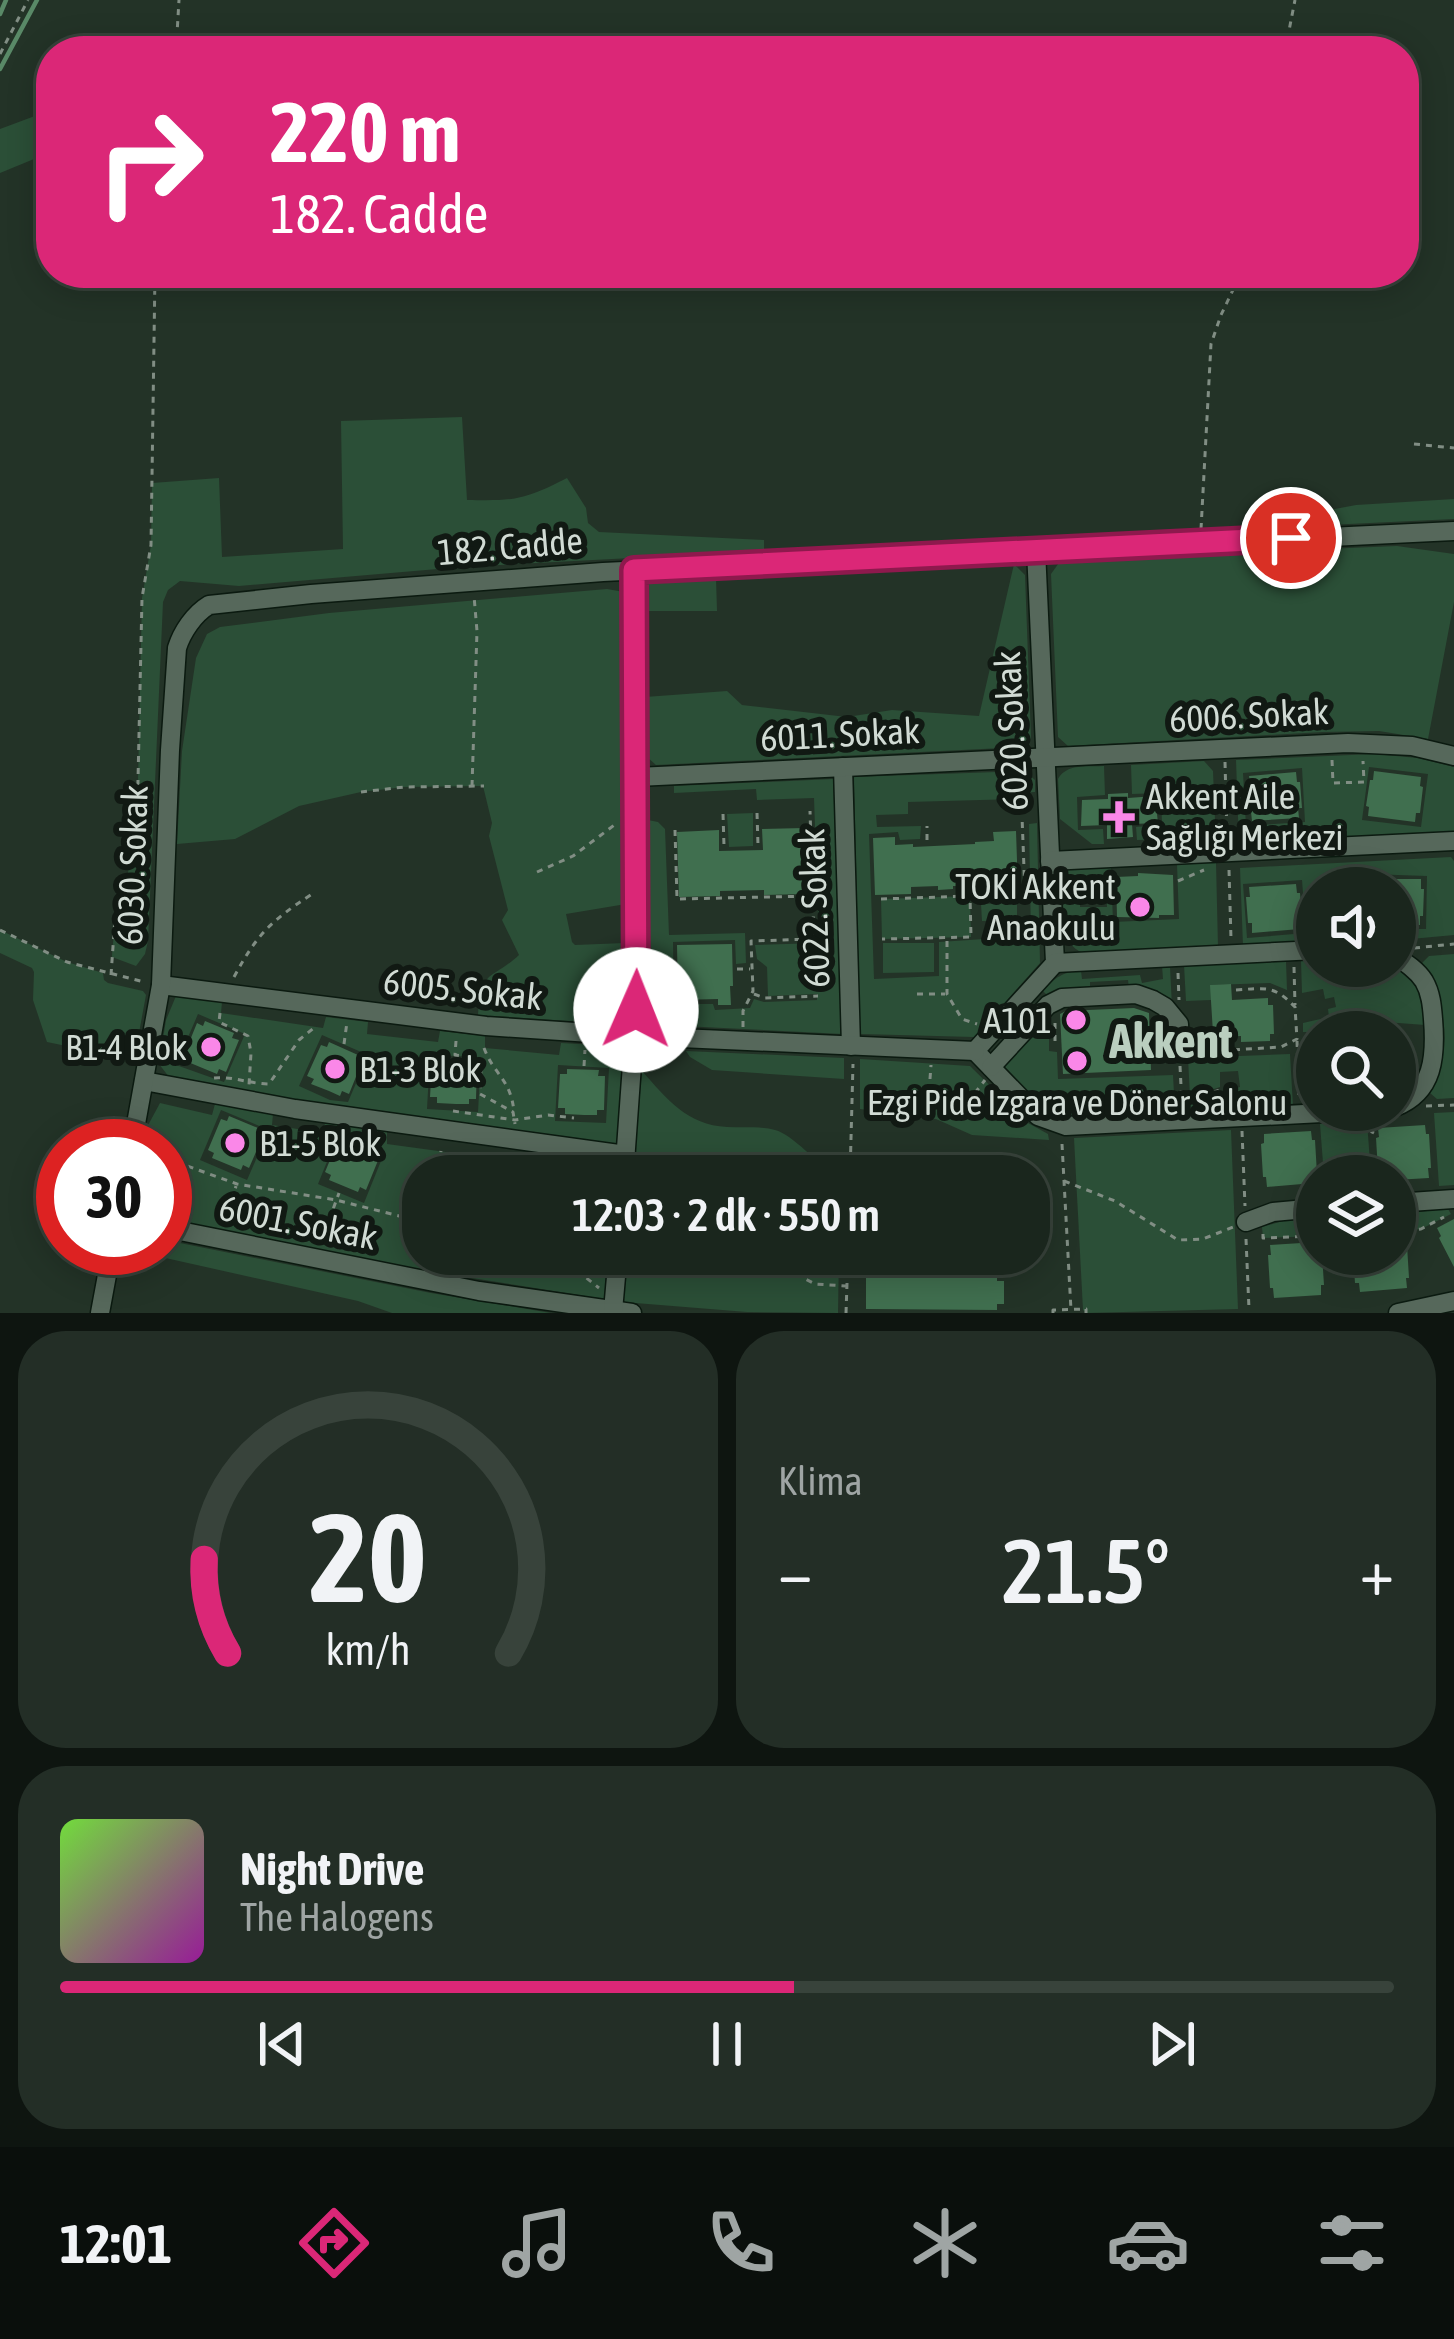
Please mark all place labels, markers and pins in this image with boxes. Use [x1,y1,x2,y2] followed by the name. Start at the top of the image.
[1240,487,1342,589] pin
[1146,775,1344,858] place label: Akkent Aile Sağlığı Merkezi
[1103,801,1135,833] marker: Akkent Aile Sağlığı Merkezi
[955,865,1116,948] place label: TOKİ Akkent Anaokulu
[1127,894,1153,920] marker: TOKİ Akkent Anaokulu
[984,999,1052,1041] place label: A101
[1063,1007,1089,1033] marker: A101
[65,1026,187,1068] place label: B1-4 Blok
[198,1034,224,1060] marker: B1-4 Blok
[359,1048,481,1090] place label: B1-3 Blok
[1064,1048,1090,1074] marker: Ezgi Pide Izgara ve Döner Salonu
[322,1056,348,1082] marker: B1-3 Blok
[867,1081,1287,1123] place label: Ezgi Pide Izgara ve Döner Salonu
[259,1122,381,1164] place label: B1-5 Blok
[222,1130,248,1156] marker: B1-5 Blok

